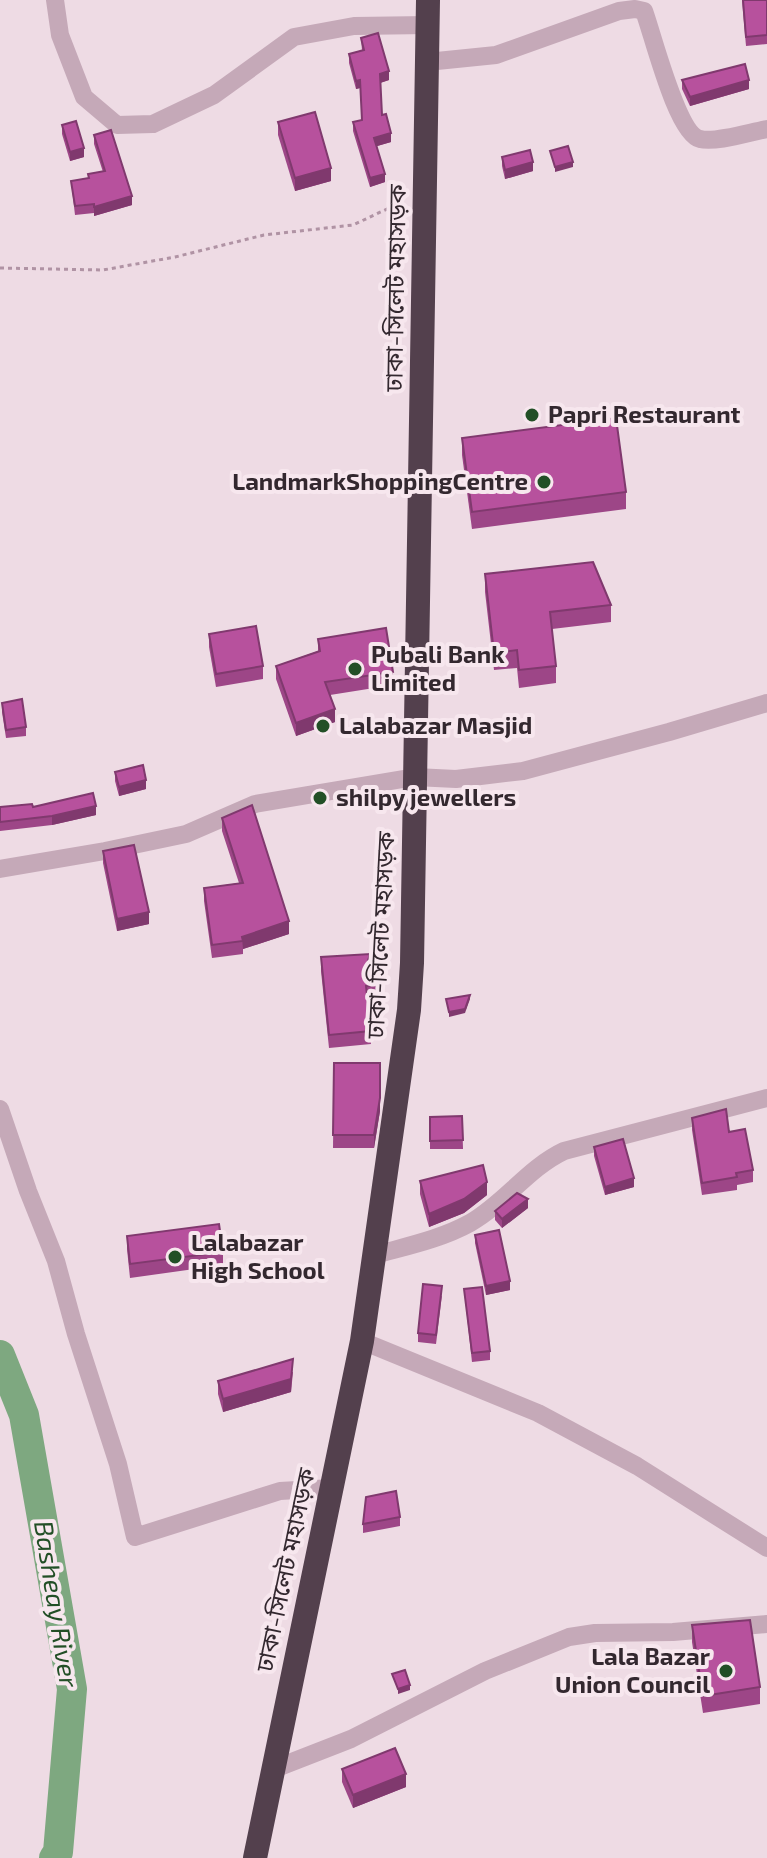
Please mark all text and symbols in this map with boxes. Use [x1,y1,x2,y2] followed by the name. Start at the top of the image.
[378,183,411,393] street label: ঢাকা-সিলেট মহাসড়ক
[548,399,741,428] place label: Papri Restaurant
[523,406,541,424] marker: Papri Restaurant
[232,466,528,495] place label: LandmarkShoppingCentre
[535,473,553,491] marker: LandmarkShoppingCentre
[371,639,505,696] place label: Pubali Bank Limited
[346,660,364,678] marker: Pubali Bank Limited
[339,710,532,739] place label: Lalabazar Masjid
[314,717,332,735] marker: Lalabazar Masjid
[336,782,516,811] place label: shilpy jewellers
[311,789,329,807] marker: shilpy jewellers
[360,830,399,1040] street label: ঢাকা-সিলেট মহাসড়ক
[191,1227,325,1284] place label: Lalabazar High School
[166,1248,184,1266] marker: Lalabazar High School
[249,1465,320,1675] street label: ঢাকা-সিলেট মহাসড়ক
[28,1518,86,1690] water label: Basheay River
[555,1641,711,1698] place label: Lala Bazar Union Council
[717,1662,735,1680] marker: Lala Bazar Union Council

